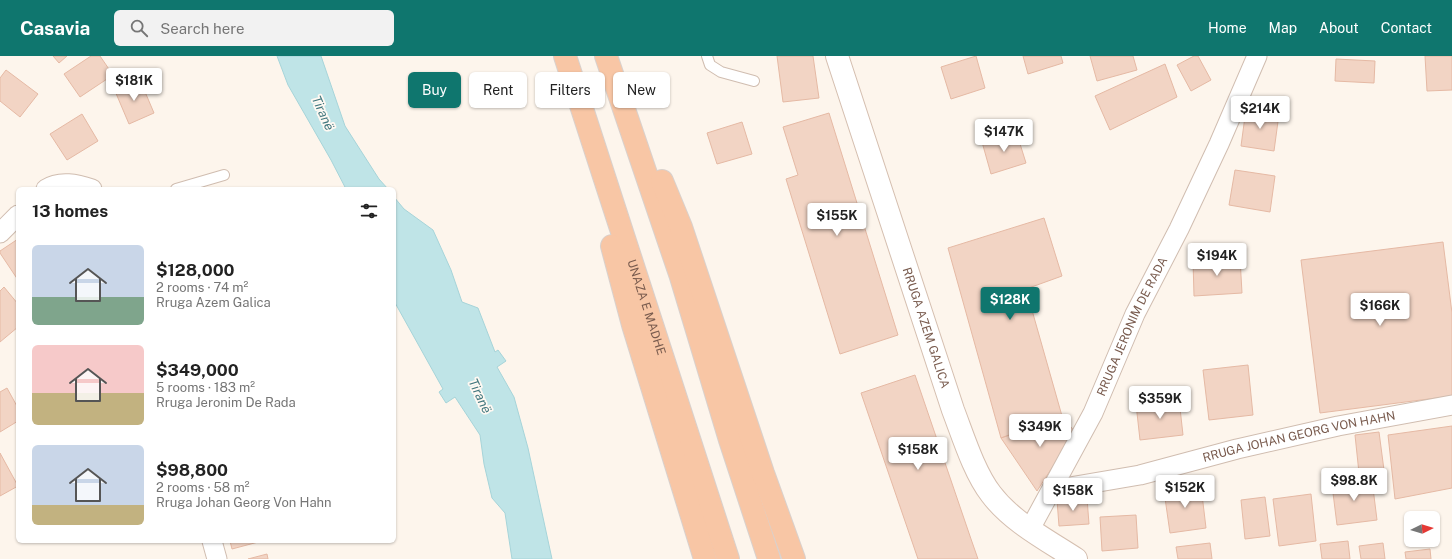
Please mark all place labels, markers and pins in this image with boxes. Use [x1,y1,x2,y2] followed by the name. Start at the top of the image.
[106,68,162,102] pin: $181K
[1232,96,1288,130] pin: $214K
[976,119,1032,153] pin: $147K
[809,203,865,237] pin: $155K
[1189,243,1245,277] pin: $194K
[982,287,1038,321] pin: $128K
[1352,293,1408,327] pin: $166K
[1132,386,1188,420] pin: $359K
[1012,414,1068,448] pin: $349K
[890,437,946,471] pin: $158K
[1321,468,1387,502] pin: $98.8K
[1157,475,1213,509] pin: $152K
[1045,478,1101,512] pin: $158K

